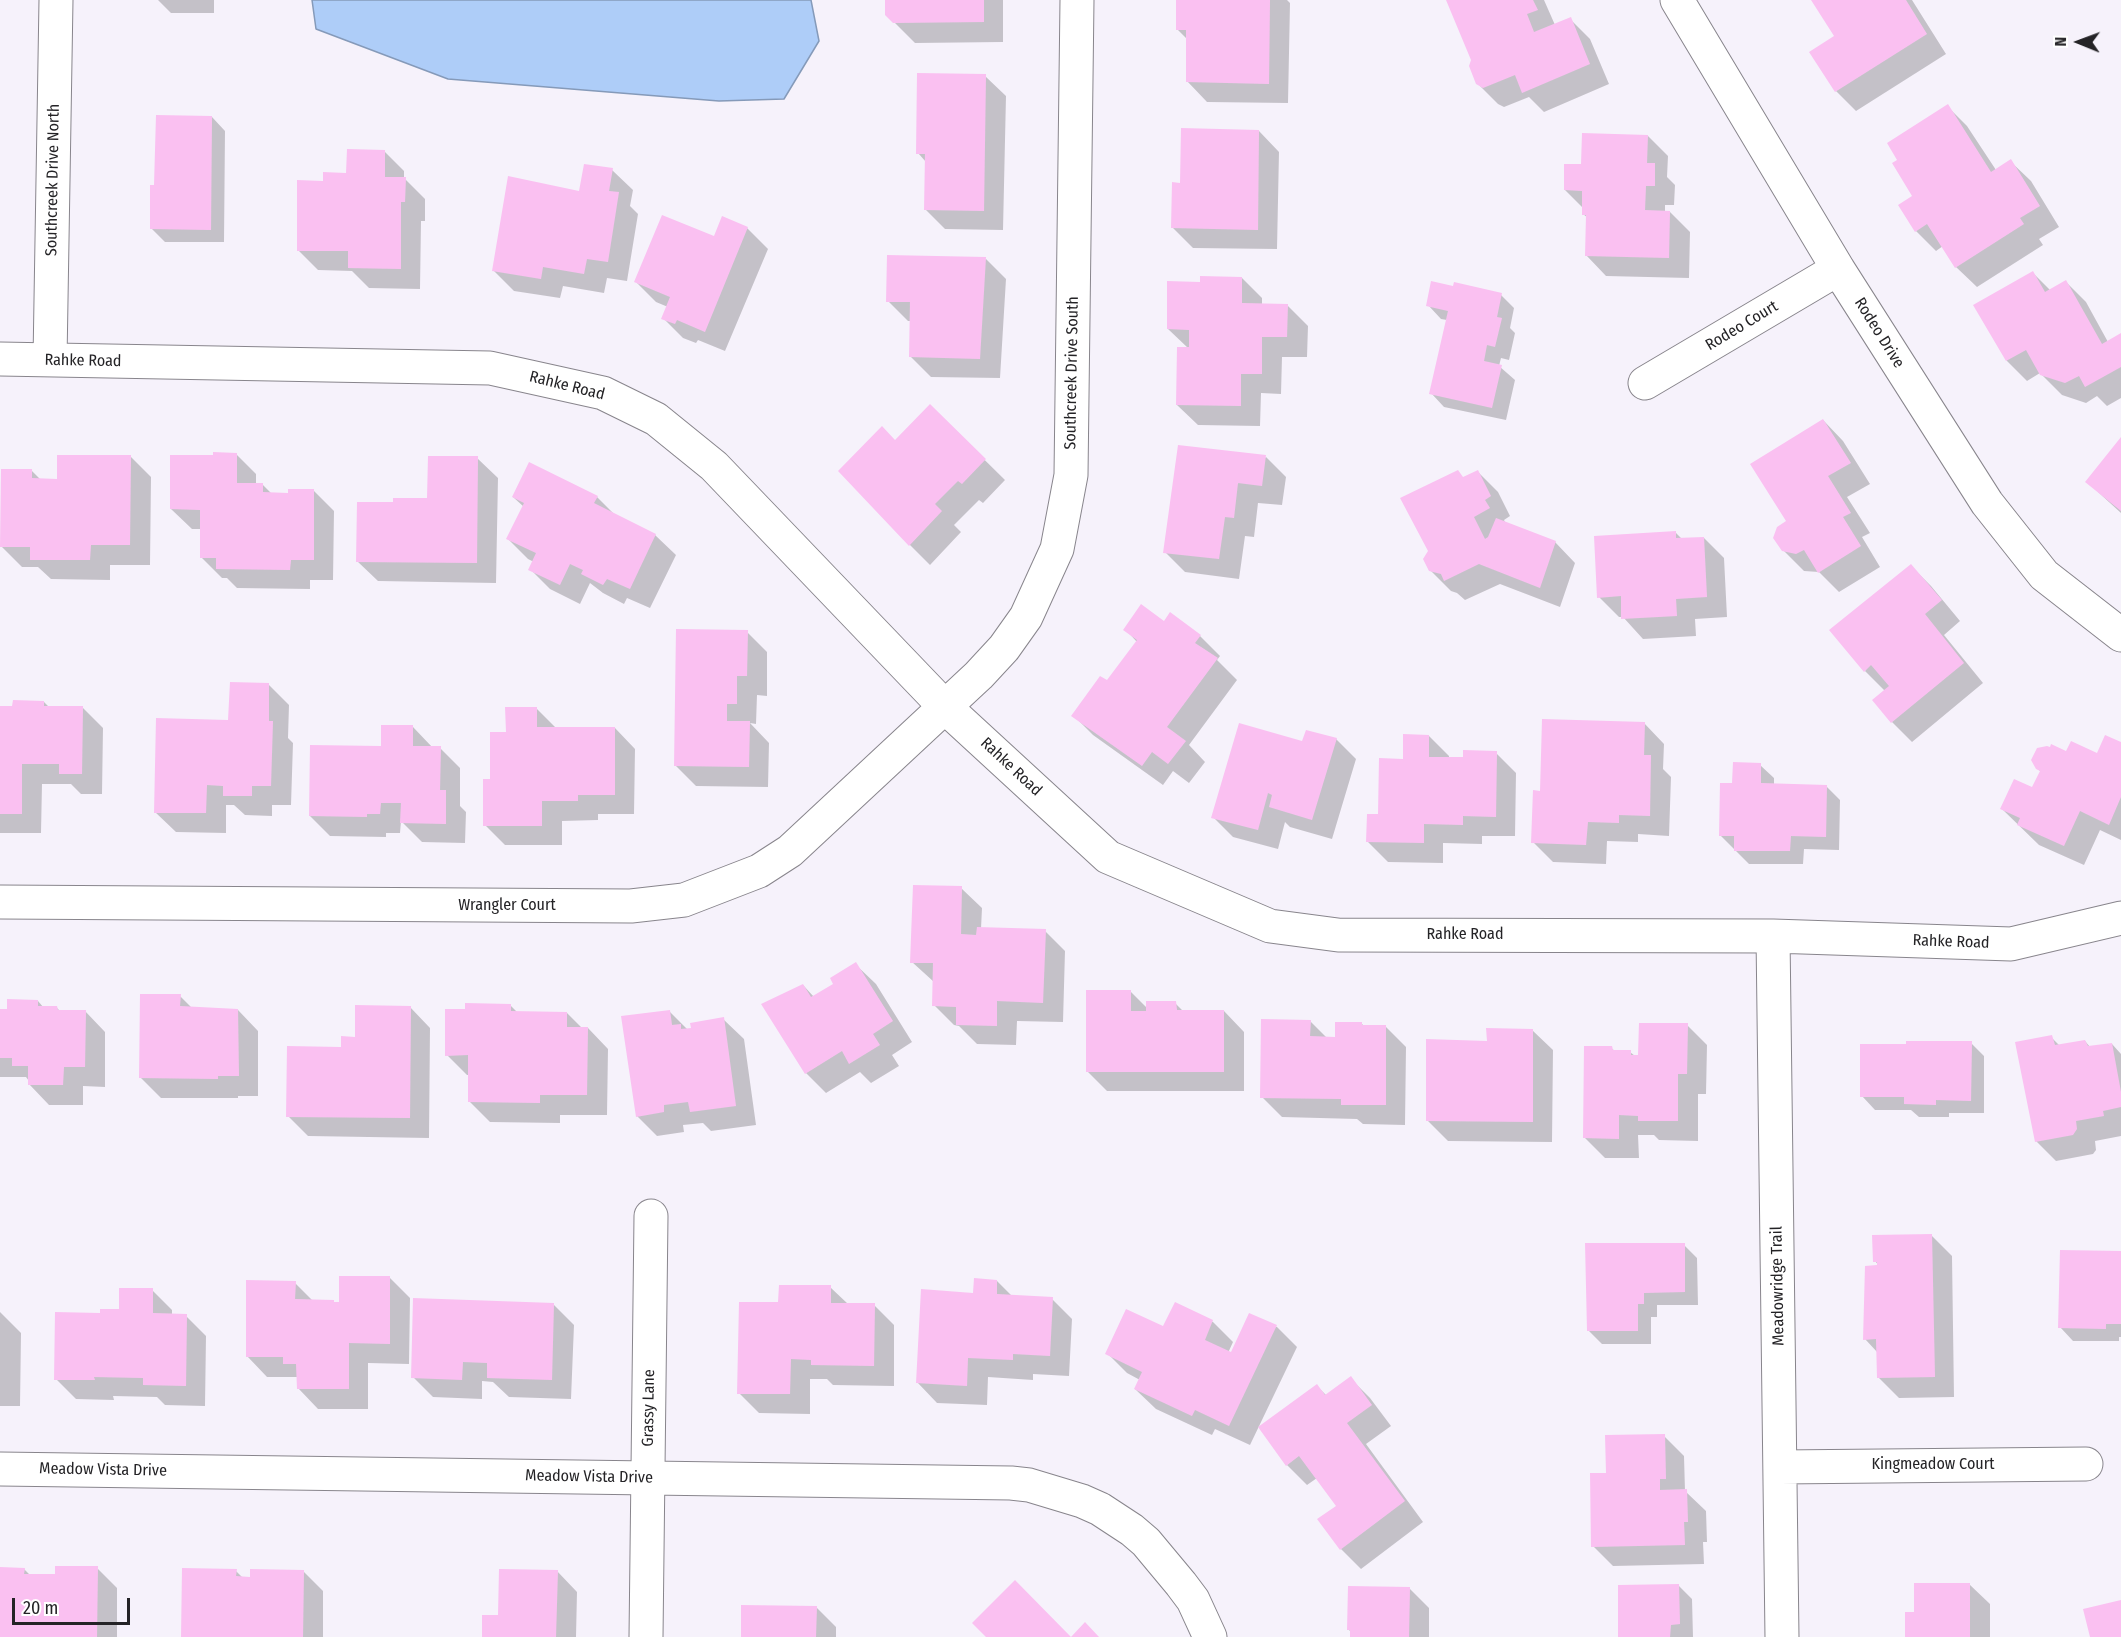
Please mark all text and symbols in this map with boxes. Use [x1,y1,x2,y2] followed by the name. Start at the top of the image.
[2049,12,2109,72] north arrow
[2051,37,2070,47] text: N
[42,104,64,256] street label: Southcreek Drive North
[1850,294,1908,372] street label: Rodeo Drive
[1061,296,1083,450] street label: Southcreek Drive South
[1702,297,1782,355] street label: Rodeo Court
[44,351,122,371] street label: Rahke Road
[527,367,607,405] street label: Rahke Road
[976,734,1046,800] street label: Rahke Road
[458,896,556,916] street label: Wrangler Court
[1427,925,1503,945] street label: Rahke Road
[1912,931,1990,953] street label: Rahke Road
[1767,1226,1789,1346] street label: Meadowridge Trail
[639,1369,659,1447] street label: Grassy Lane
[1872,1455,1994,1475] street label: Kingmeadow Court
[39,1459,167,1481] street label: Meadow Vista Drive
[525,1466,653,1488] street label: Meadow Vista Drive
[15,1586,134,1624] scale bar
[23,1597,58,1619] text: 20 m

